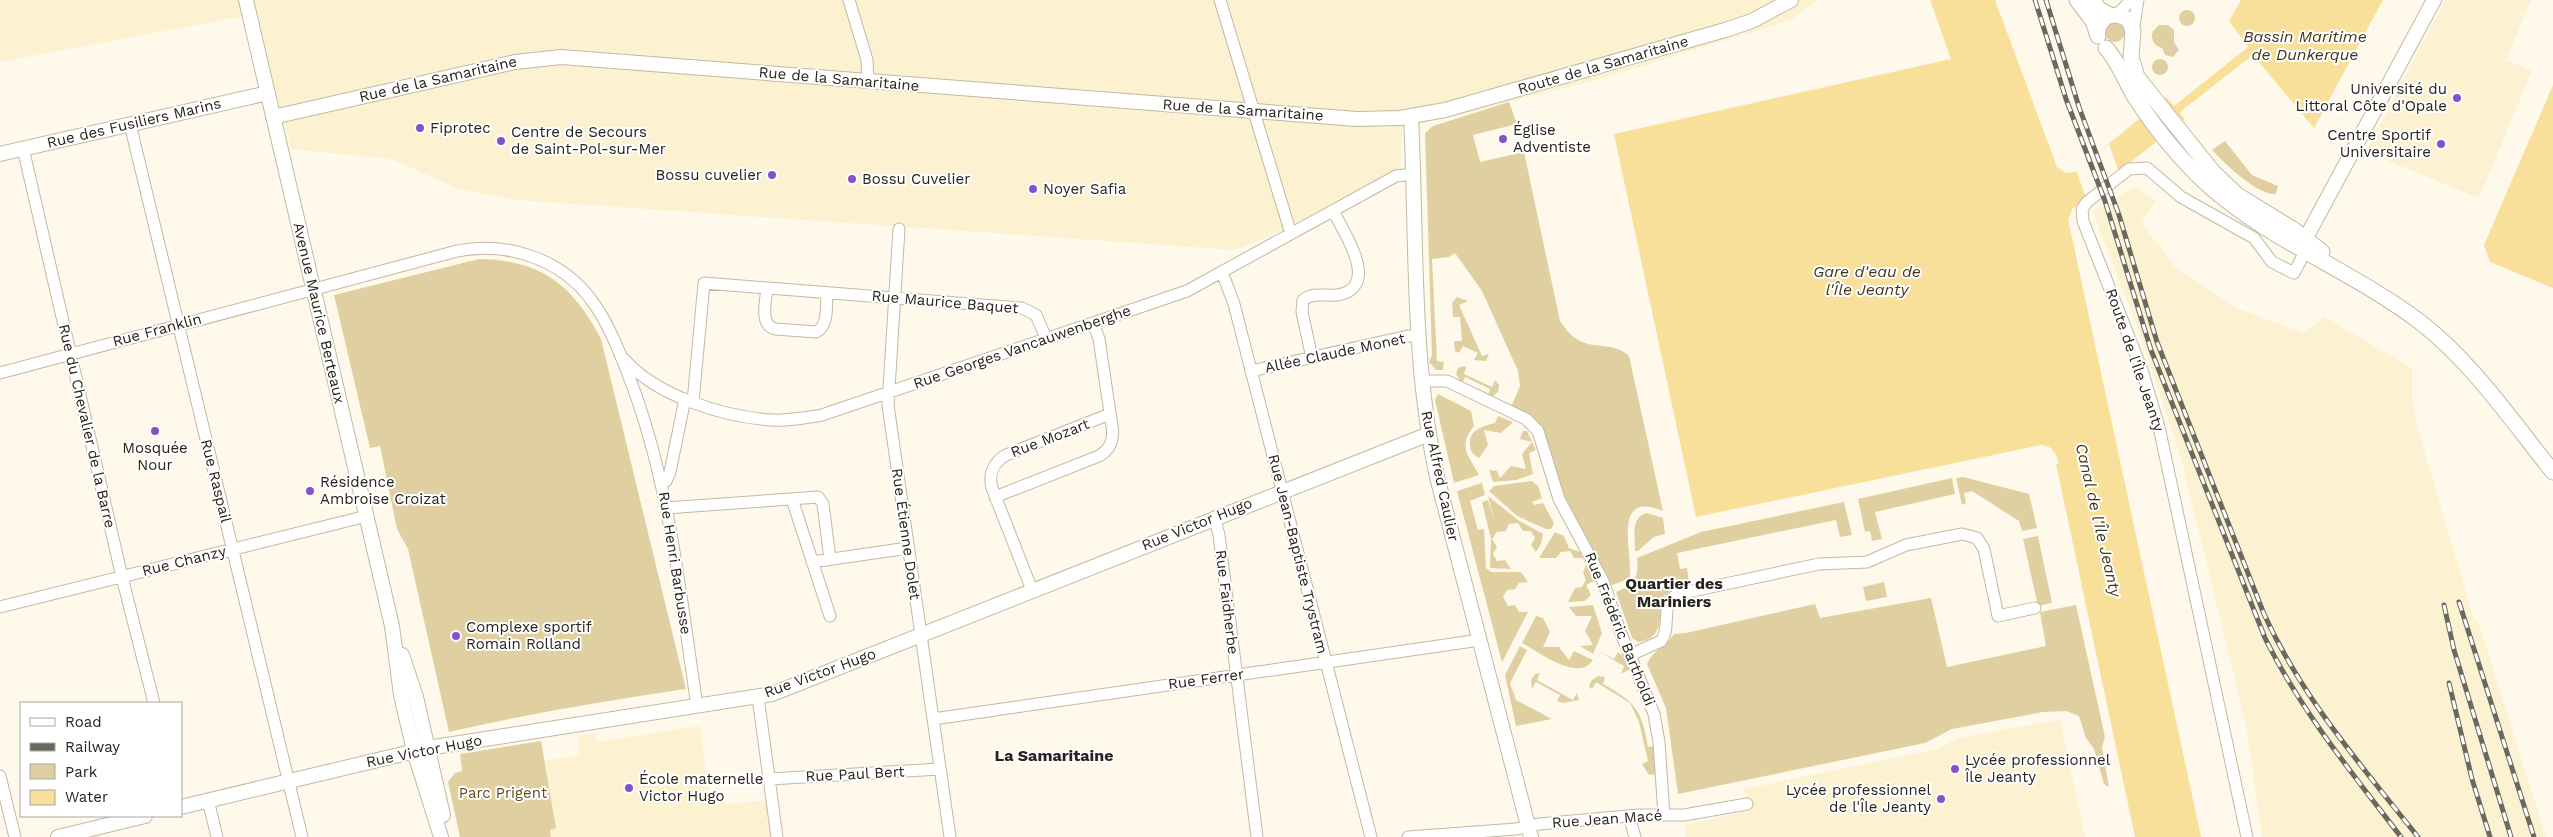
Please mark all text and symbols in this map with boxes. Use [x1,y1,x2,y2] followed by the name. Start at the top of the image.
[2243,27,2367,64] water label: Bassin Maritime de Dunkerque
[1516,32,1690,98] street label: Route de la Samaritaine
[357,52,519,106] street label: Rue de la Samaritaine
[758,63,920,95] street label: Rue de la Samaritaine
[2295,80,2447,115] place label: Université du Littoral Côte d'Opale
[2451,92,2463,104] marker: Université du Littoral Côte d'Opale
[45,94,223,152] street label: Rue des Fusiliers Marins
[1162,95,1324,125] street label: Rue de la Samaritaine
[430,119,491,137] place label: Fiprotec
[1513,121,1591,156] place label: Église Adventiste
[414,122,426,134] marker: Fiprotec
[511,123,666,158] place label: Centre de Secours de Saint-Pol-sur-Mer
[2327,126,2431,161] place label: Centre Sportif Universitaire
[1497,133,1509,145] marker: Église Adventiste
[495,135,507,147] marker: Centre de Secours de Saint-Pol-sur-Mer
[2435,138,2447,150] marker: Centre Sportif Universitaire
[656,166,762,184] place label: Bossu cuvelier
[766,169,778,181] marker: Bossu cuvelier
[862,170,970,188] place label: Bossu Cuvelier
[846,173,858,185] marker: Bossu Cuvelier
[1043,180,1127,198] place label: Noyer Safia
[1027,183,1039,195] marker: Noyer Safia
[289,220,349,406] street label: Avenue Maurice Berteaux
[1813,262,1921,299] water label: Gare d'eau de l'Île Jeanty
[2102,286,2168,434] street label: Route de l'Île Jeanty
[871,287,1020,317] street label: Rue Maurice Baquet
[911,301,1133,393] street label: Rue Georges Vancauwenberghe
[111,309,203,351] street label: Rue Franklin
[55,322,119,530] street label: Rue du Chevalier de la Barre
[1263,329,1408,377] street label: Allée Claude Monet
[1417,409,1463,543] street label: Rue Alfred Caulier
[1008,414,1093,461] street label: Rue Mozart
[149,425,161,437] marker: Mosquée Nour
[197,437,235,525] street label: Rue Raspail
[122,439,188,474] place label: Mosquée Nour
[2072,441,2126,600] water label: Canal de l'Île Jeanty
[1264,452,1332,656] street label: Rue Jean-Baptiste Trystram
[888,467,924,602] street label: Rue Étienne Dolet
[320,473,447,508] place label: Résidence Ambroise Croizat
[304,485,316,497] marker: Résidence Ambroise Croizat
[655,490,695,636] street label: Rue Henri Barbusse
[1139,494,1255,554] street label: Rue Victor Hugo
[140,542,228,580] street label: Rue Chanzy
[1212,549,1242,655] street label: Rue Faidherbe
[1581,550,1659,708] street label: Rue Frédéric Bartholdi
[1625,574,1723,611] district label: Quartier des Mariniers
[466,618,592,653] place label: Complexe sportif Romain Rolland
[450,630,462,642] marker: Complexe sportif Romain Rolland
[762,644,878,702] street label: Rue Victor Hugo
[1167,665,1245,693] street label: Rue Ferrer
[20,702,182,817] legend
[65,713,102,731] text: Road
[364,731,484,771] street label: Rue Victor Hugo
[65,738,120,756] text: Railway
[995,746,1113,765] district label: La Samaritaine
[1964,751,2111,786] place label: Lycée professionnel Île Jeanty
[805,762,906,786] street label: Rue Paul Bert
[65,763,98,781] text: Park
[1949,763,1961,775] marker: Lycée professionnel Île Jeanty
[639,770,763,805] place label: École maternelle Victor Hugo
[1786,781,1931,816] place label: Lycée professionnel de l'Île Jeanty
[623,782,635,794] marker: École maternelle Victor Hugo
[459,784,548,802] park label: Parc Prigent
[65,788,108,806] text: Water
[1935,793,1947,805] marker: Lycée professionnel de l'Île Jeanty
[1551,806,1663,832] street label: Rue Jean Macé

